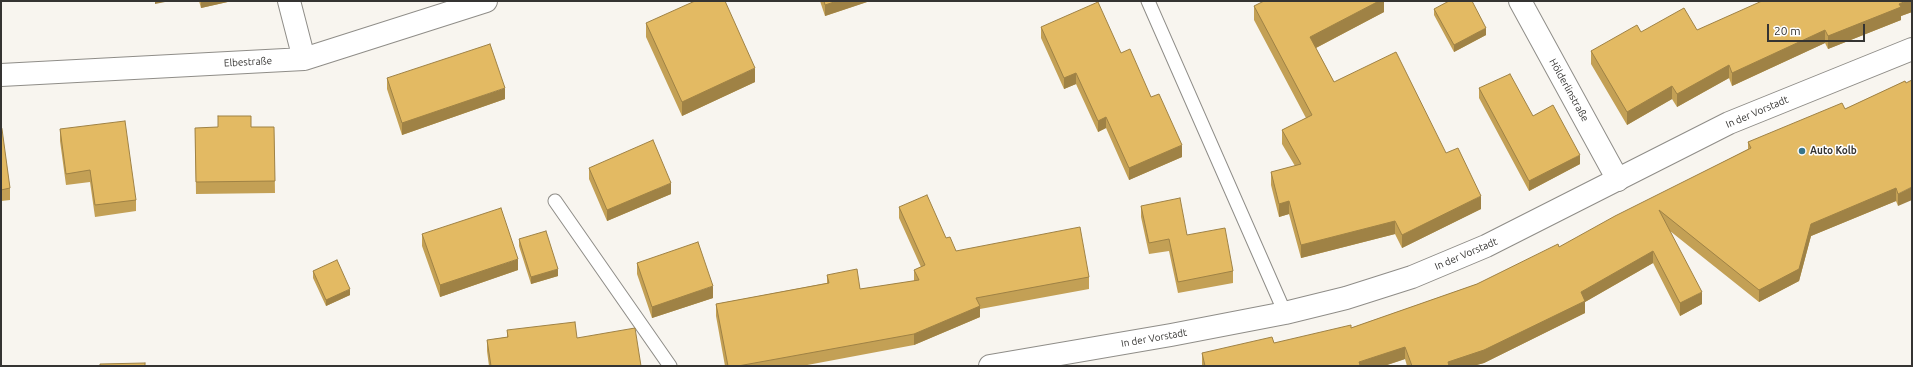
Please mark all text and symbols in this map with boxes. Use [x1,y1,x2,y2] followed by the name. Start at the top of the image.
[1769,16,1867,42] scale bar
[1774,24,1801,37] text: 20 m
[224,55,272,69] street label: Elbestraße
[1547,56,1591,124] street label: Hölderlinstraße
[1724,93,1790,131] street label: In der Vorstadt
[1810,145,1857,157] place label: Auto Kolb
[1797,146,1807,156] marker: Auto Kolb
[1433,235,1499,273] street label: In der Vorstadt
[1120,326,1188,350] street label: In der Vorstadt

